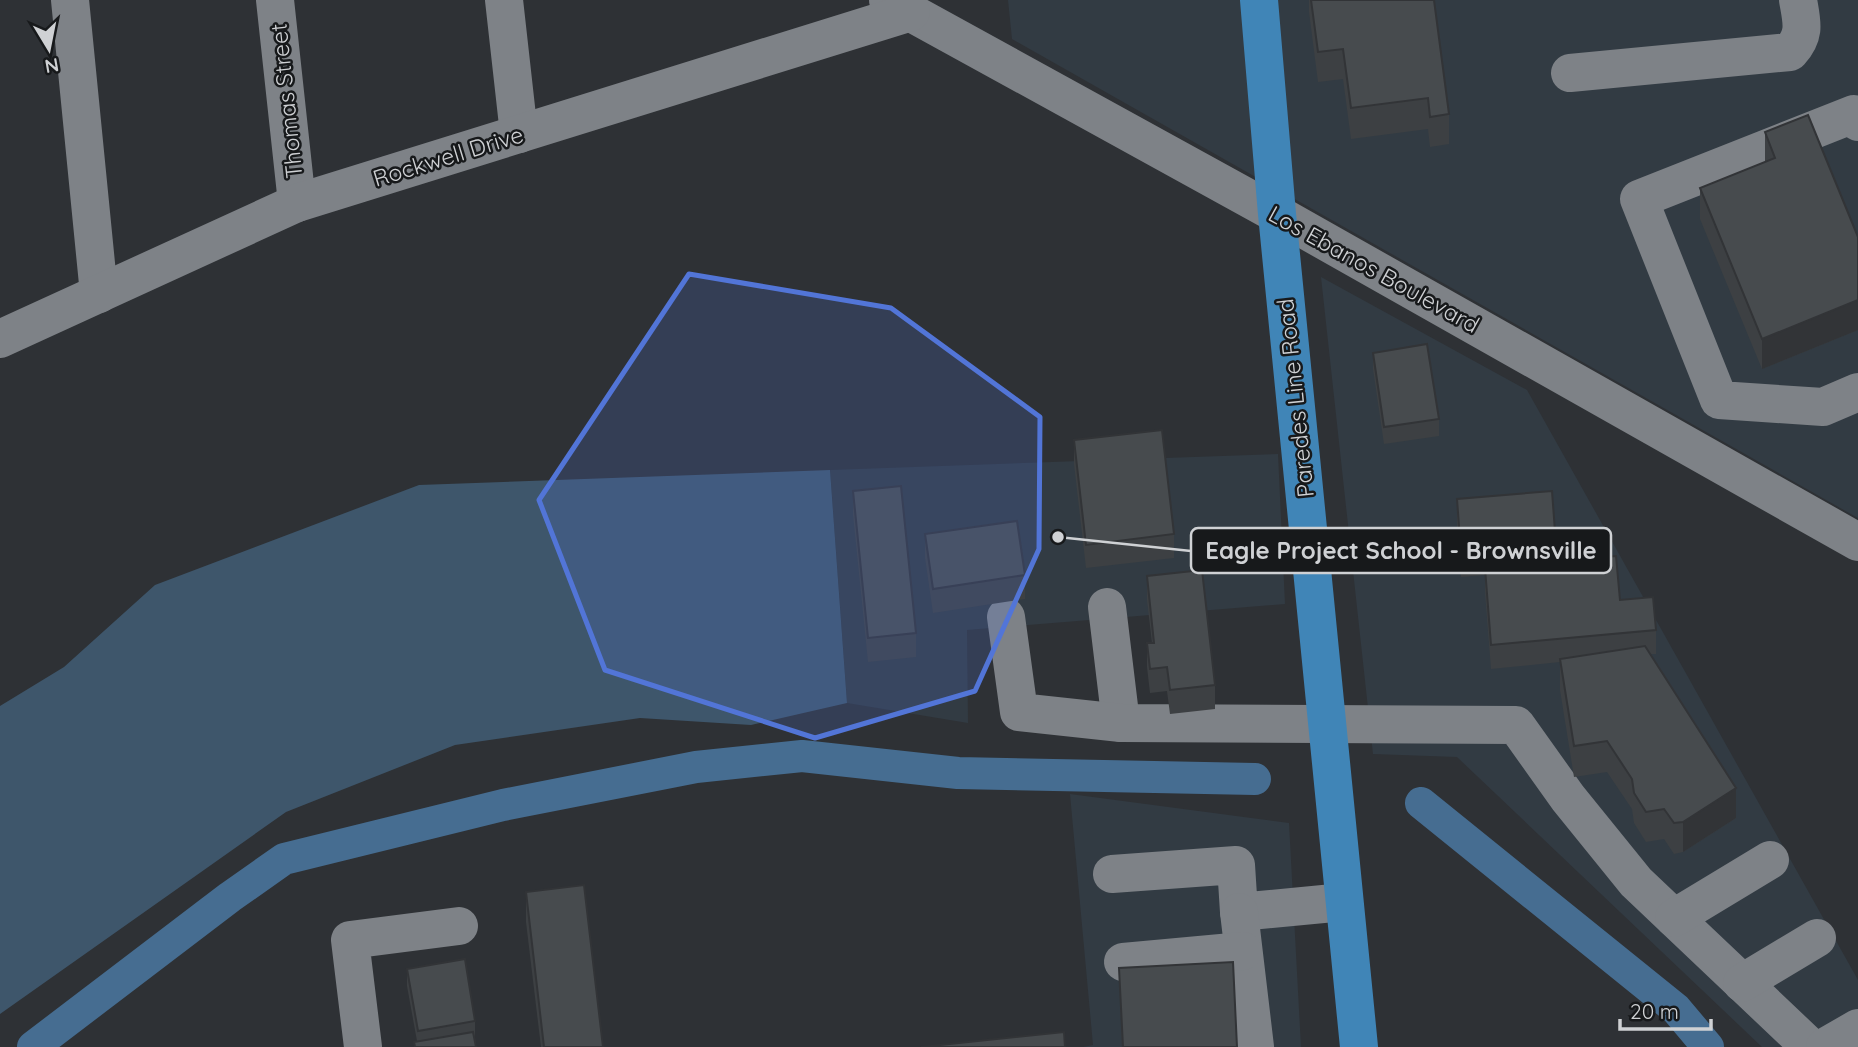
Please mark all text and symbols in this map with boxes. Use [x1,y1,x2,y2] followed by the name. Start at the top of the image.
[14,14,84,84] north arrow
[263,22,309,180] street label: Thomas Street
[43,53,61,79] text: N
[369,119,527,193] street label: Rockwell Drive
[1263,199,1485,339] street label: Los Ebanos Boulevard
[1270,297,1320,499] street label: Paredes Line Road
[1191,528,1611,573] callout: Eagle Project School - Brownsville
[1205,535,1597,565] text: Eagle Project School - Brownsville
[1620,988,1711,1032] scale bar
[1630,998,1679,1024] text: 20 m

